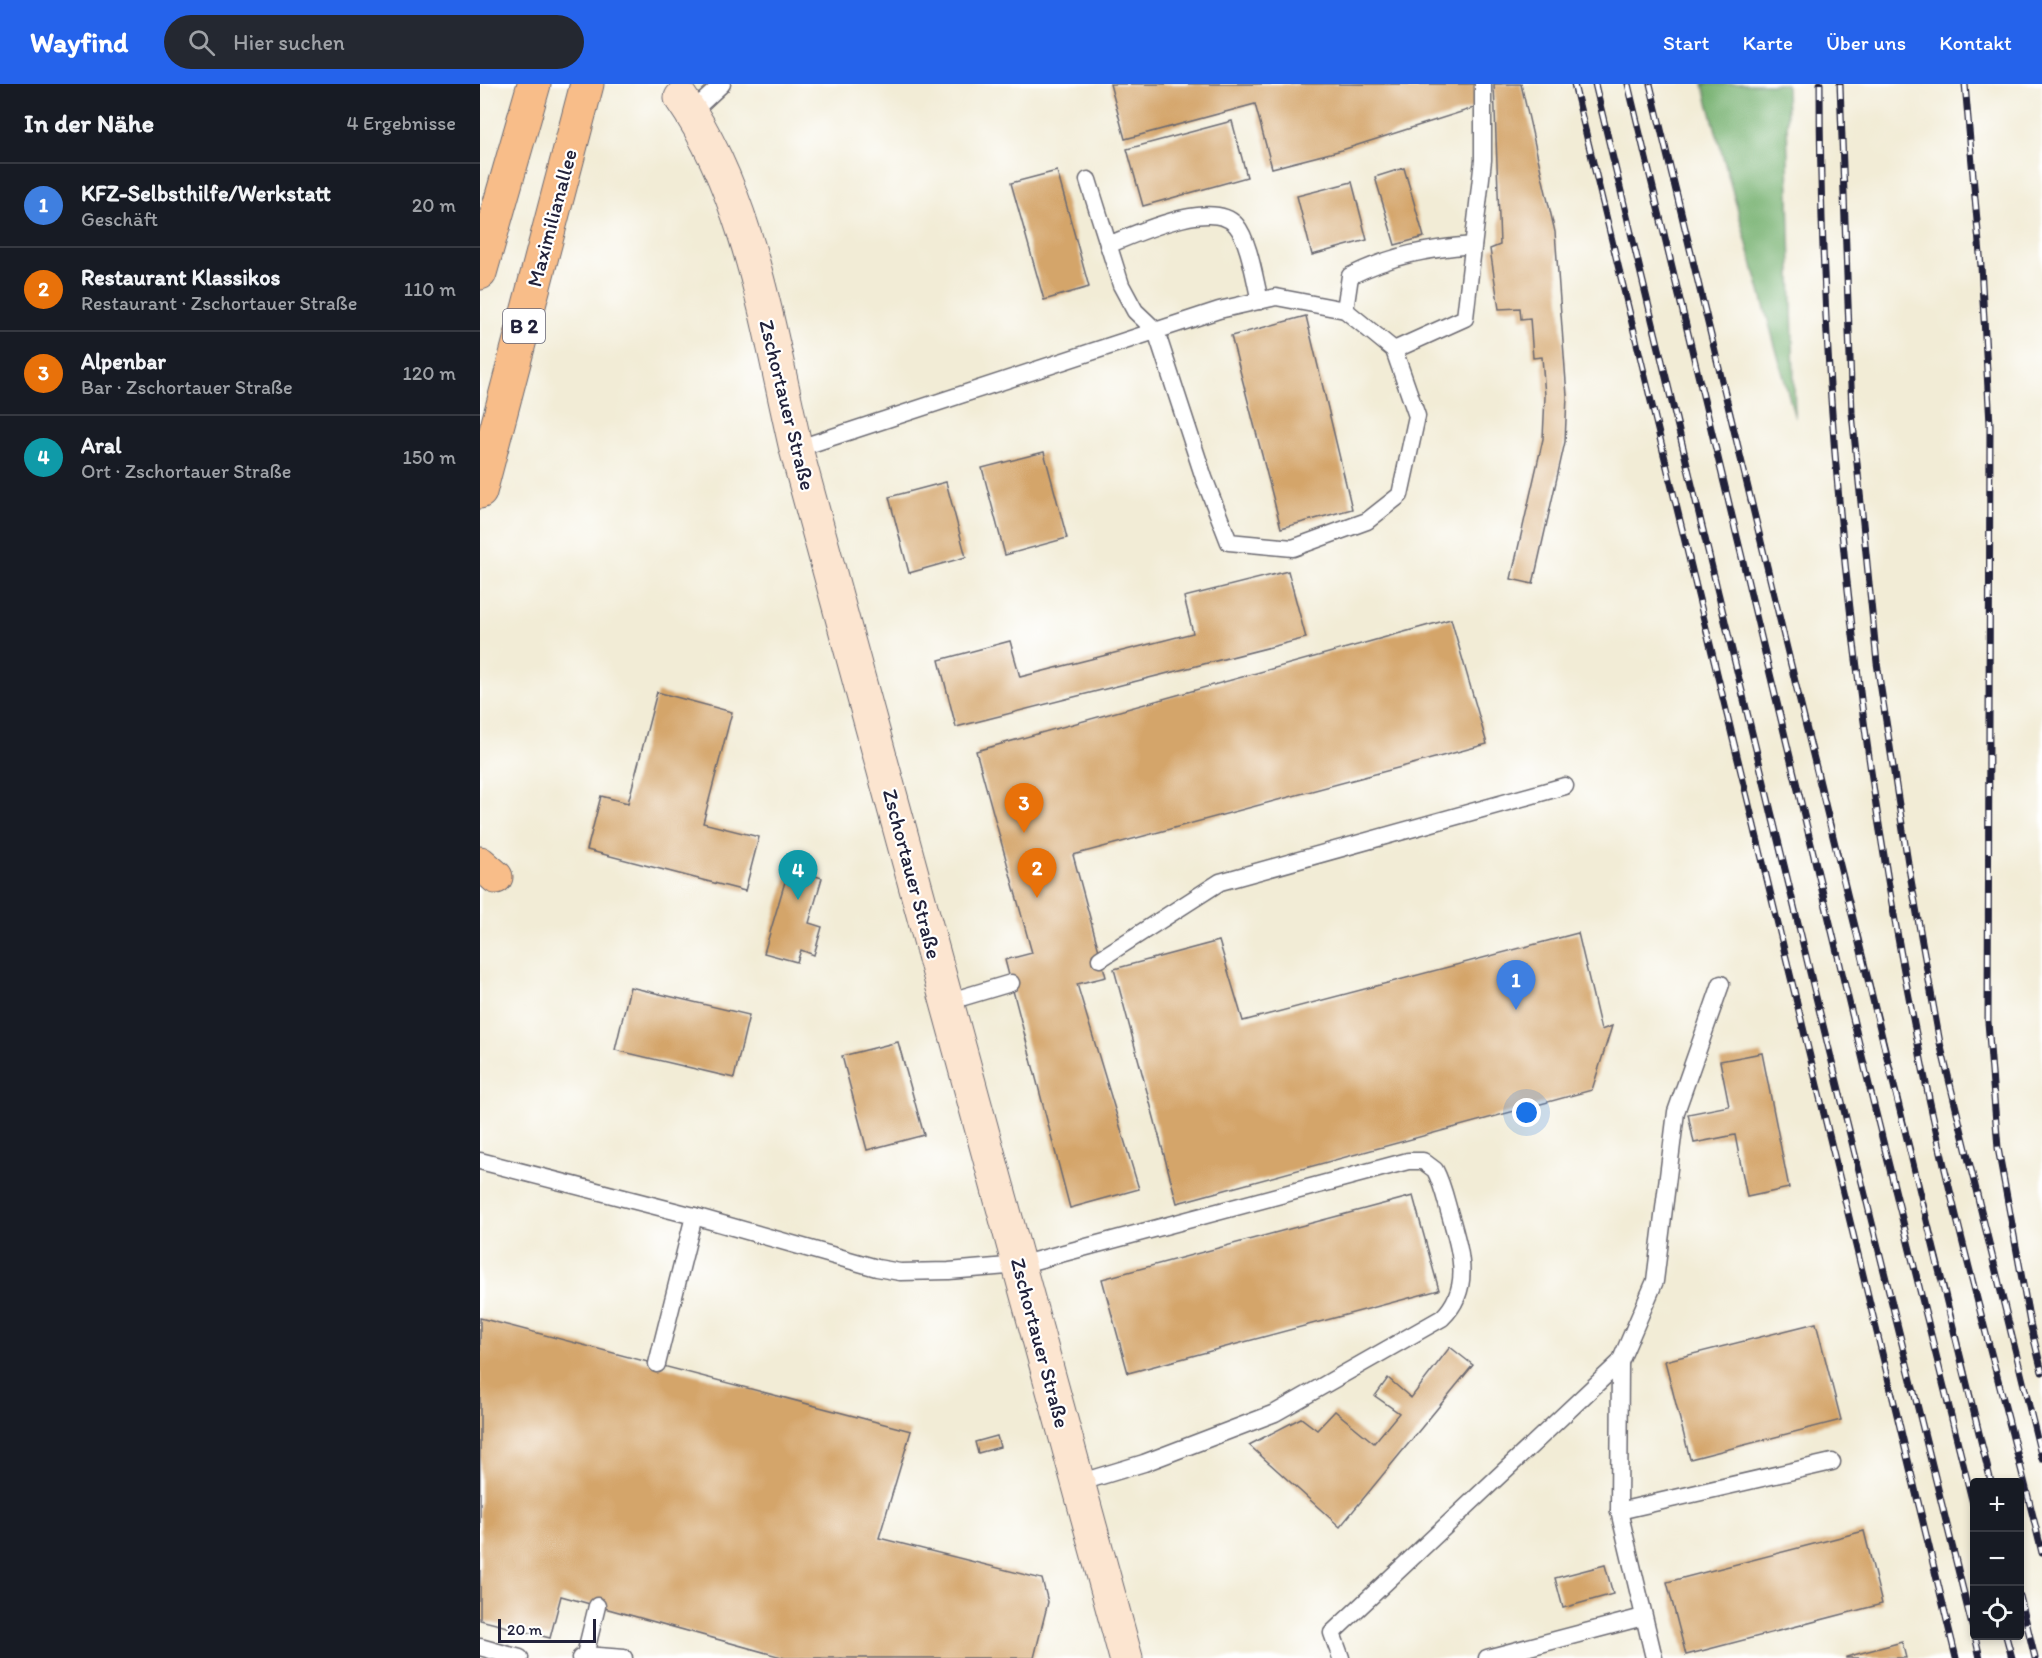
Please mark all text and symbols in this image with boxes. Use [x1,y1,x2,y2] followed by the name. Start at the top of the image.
[164,15,584,69] search box
[30,25,128,59] text: Wayfind
[185,26,218,59] icon: search
[233,29,345,56] text: Hier suchen
[1663,30,1709,55] text: Start
[1742,30,1793,55] text: Karte
[1826,30,1906,55] text: Über uns
[1939,30,2012,55] text: Kontakt
[24,107,154,139] text: In der Nähe
[346,111,456,135] text: 4 Ergebnisse
[521,146,582,290] street label: Maximilianallee
[81,180,331,207] text: KFZ-Selbsthilfe/Werkstatt
[39,193,48,217] text: 1
[412,193,456,217] text: 20 m
[81,207,158,231] text: Geschäft
[81,264,280,291] text: Restaurant Klassikos
[38,277,49,301] text: 2
[404,277,456,301] text: 110 m
[81,291,357,315] text: Restaurant · Zschortauer Straße
[503,309,545,343] road number: B 2
[754,317,821,493] street label: Zschortauer Straße
[81,348,166,375] text: Alpenbar
[38,361,49,385] text: 3
[403,361,456,385] text: 120 m
[81,375,293,399] text: Bar · Zschortauer Straße
[81,432,122,459] text: Aral
[37,445,50,469] text: 4
[403,445,456,469] text: 150 m
[81,459,291,483] text: Ort · Zschortauer Straße
[1004,784,1044,833] pin: 3
[878,786,947,962] street label: Zschortauer Straße
[1018,848,1056,898] pin: 2
[778,850,818,900] pin: 4
[1496,960,1536,1010] pin: 1
[1512,1098,1541,1127] your location
[1006,1255,1075,1431] street label: Zschortauer Straße
[1970,1478,2024,1640] map controls
[1970,1478,2024,1532] button: +
[1970,1532,2024,1586] button: −
[1970,1586,2024,1640] button: locate
[498,1616,596,1644] scale bar
[507,1620,542,1639] text: 20 m

